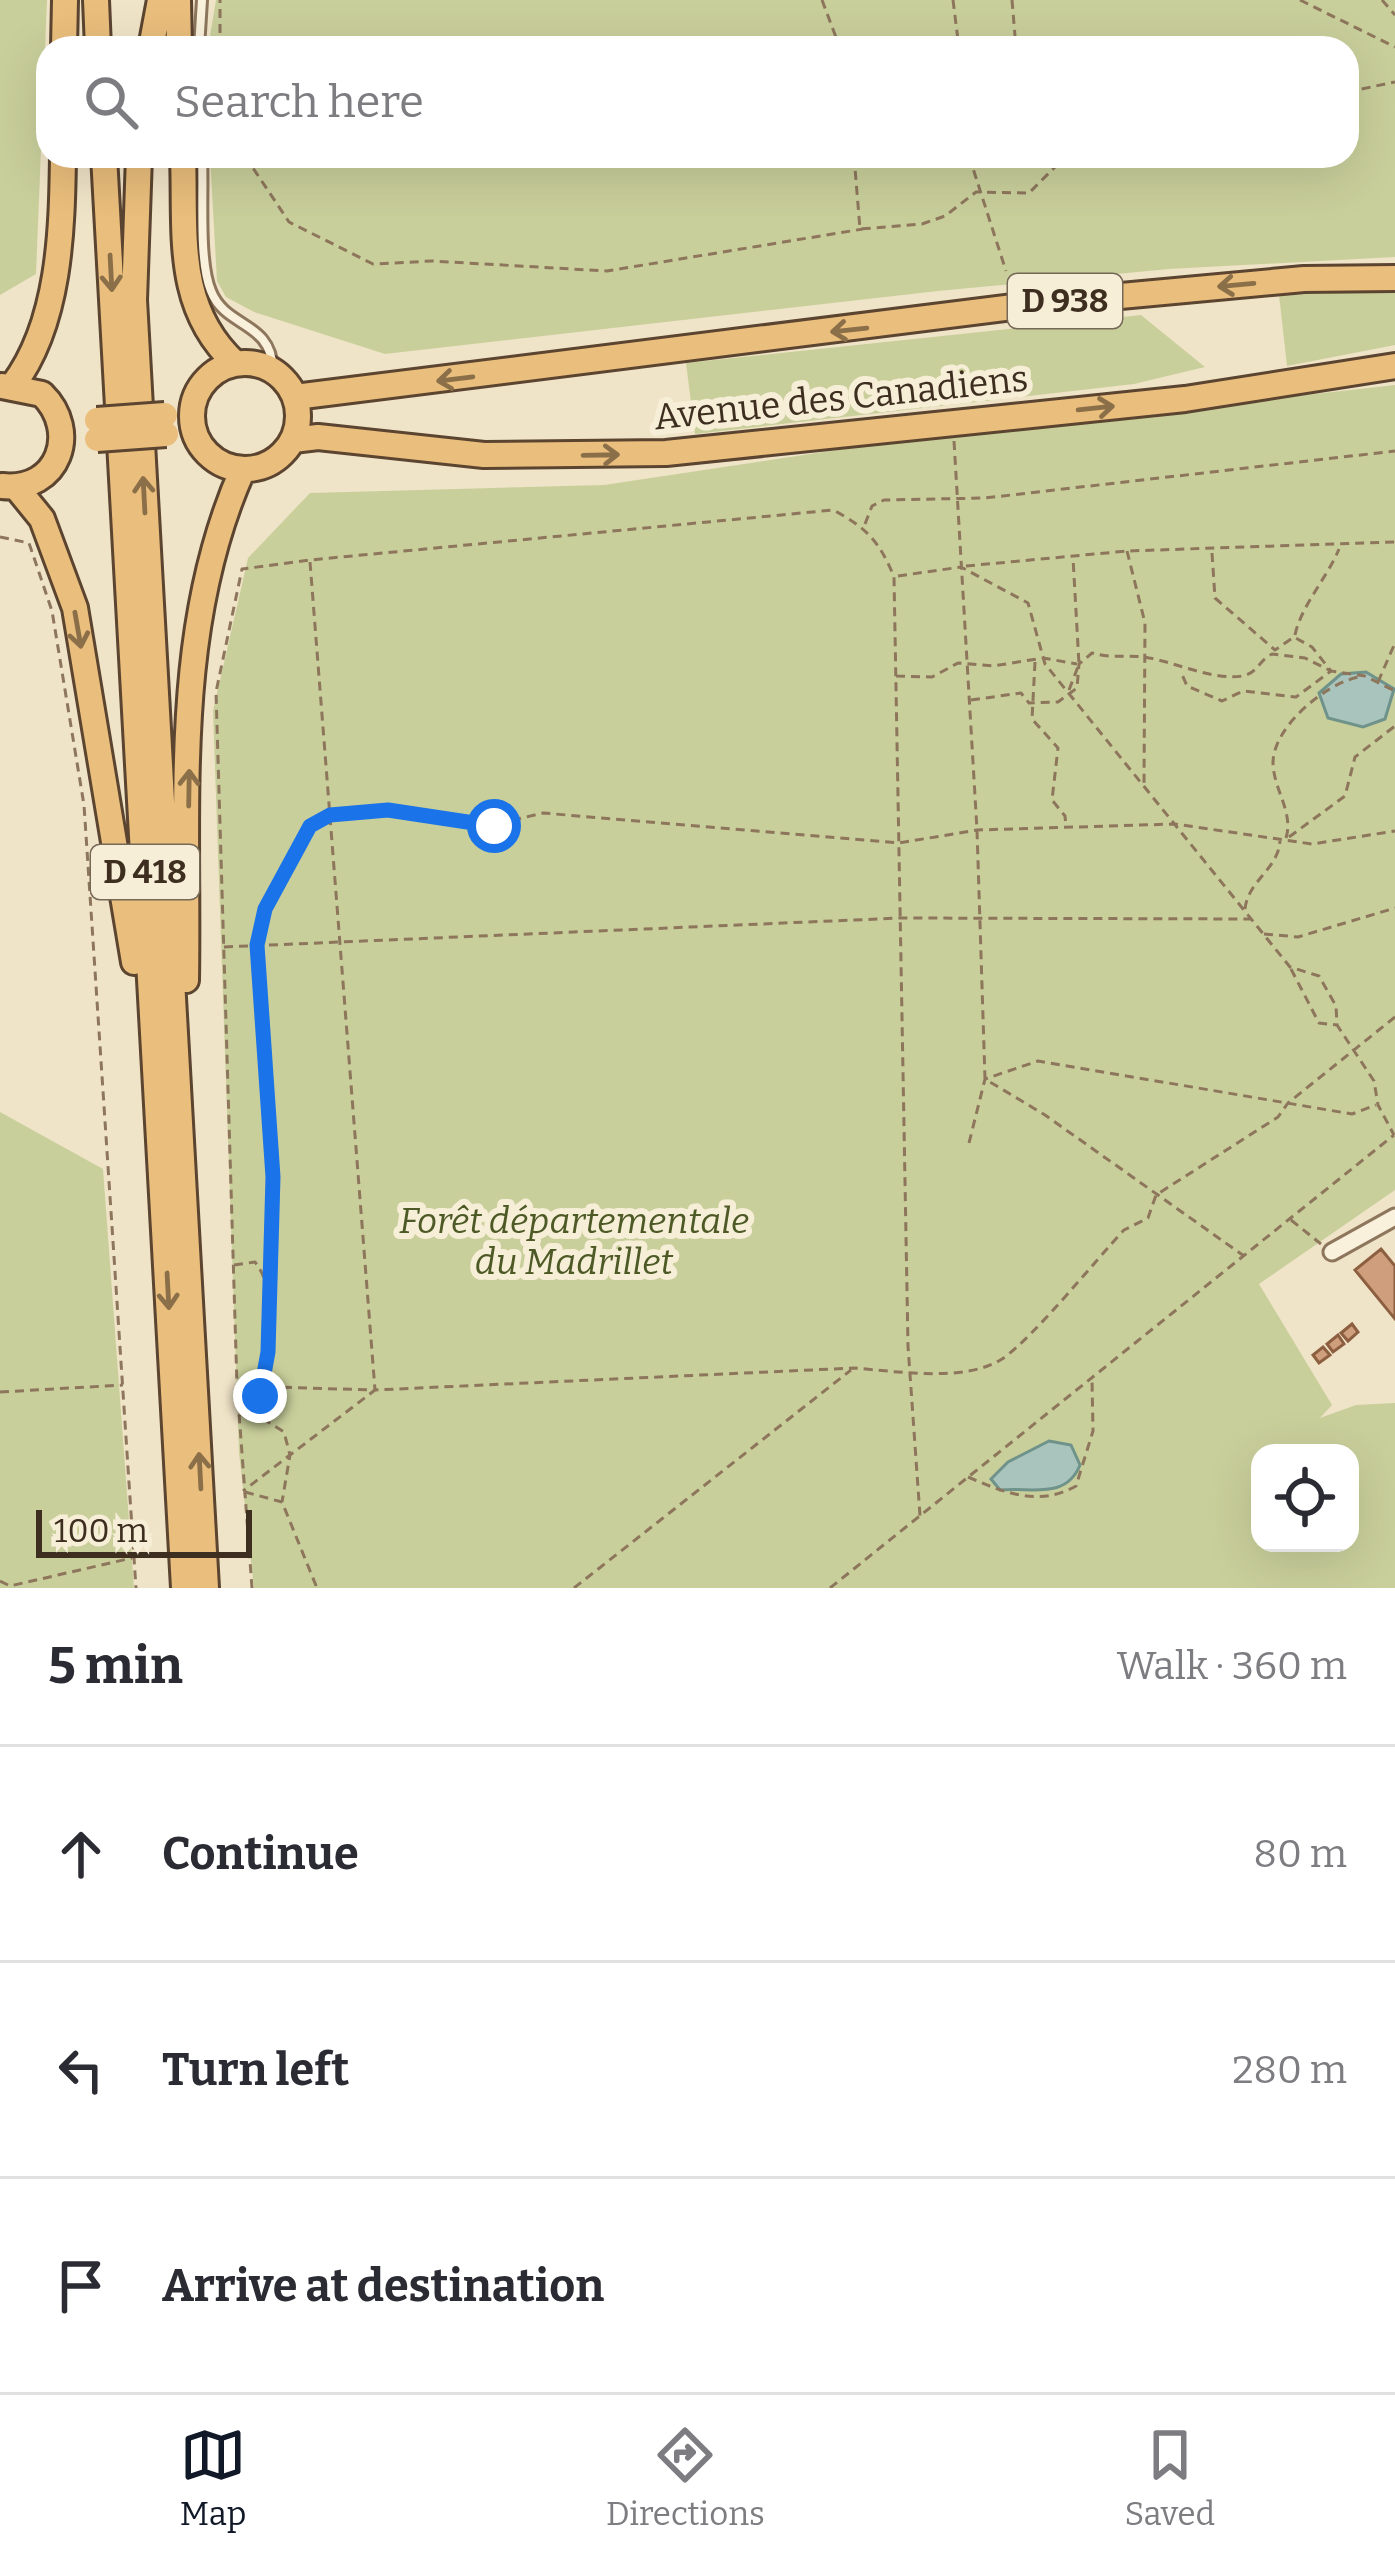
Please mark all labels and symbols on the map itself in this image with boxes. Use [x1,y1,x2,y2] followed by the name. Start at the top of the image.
[100,253,123,292] one-way arrow
[1008,274,1122,328] road number: D 938
[1217,274,1256,297] one-way arrow
[830,319,869,342] one-way arrow
[652,356,1030,440] street label: Avenue des Canadiens
[436,369,475,391] one-way arrow
[1076,396,1115,419] one-way arrow
[581,444,620,467] one-way arrow
[133,476,156,515] one-way arrow
[68,610,91,649] one-way arrow
[177,769,200,808] one-way arrow
[467,799,521,853] route start
[91,845,199,899] road number: D 418
[399,1199,749,1284] park label: Forêt départementale du Madrillet
[157,1271,180,1310] one-way arrow
[233,1369,287,1423] route end
[188,1452,211,1491] one-way arrow
[36,1504,252,1557] scale bar

